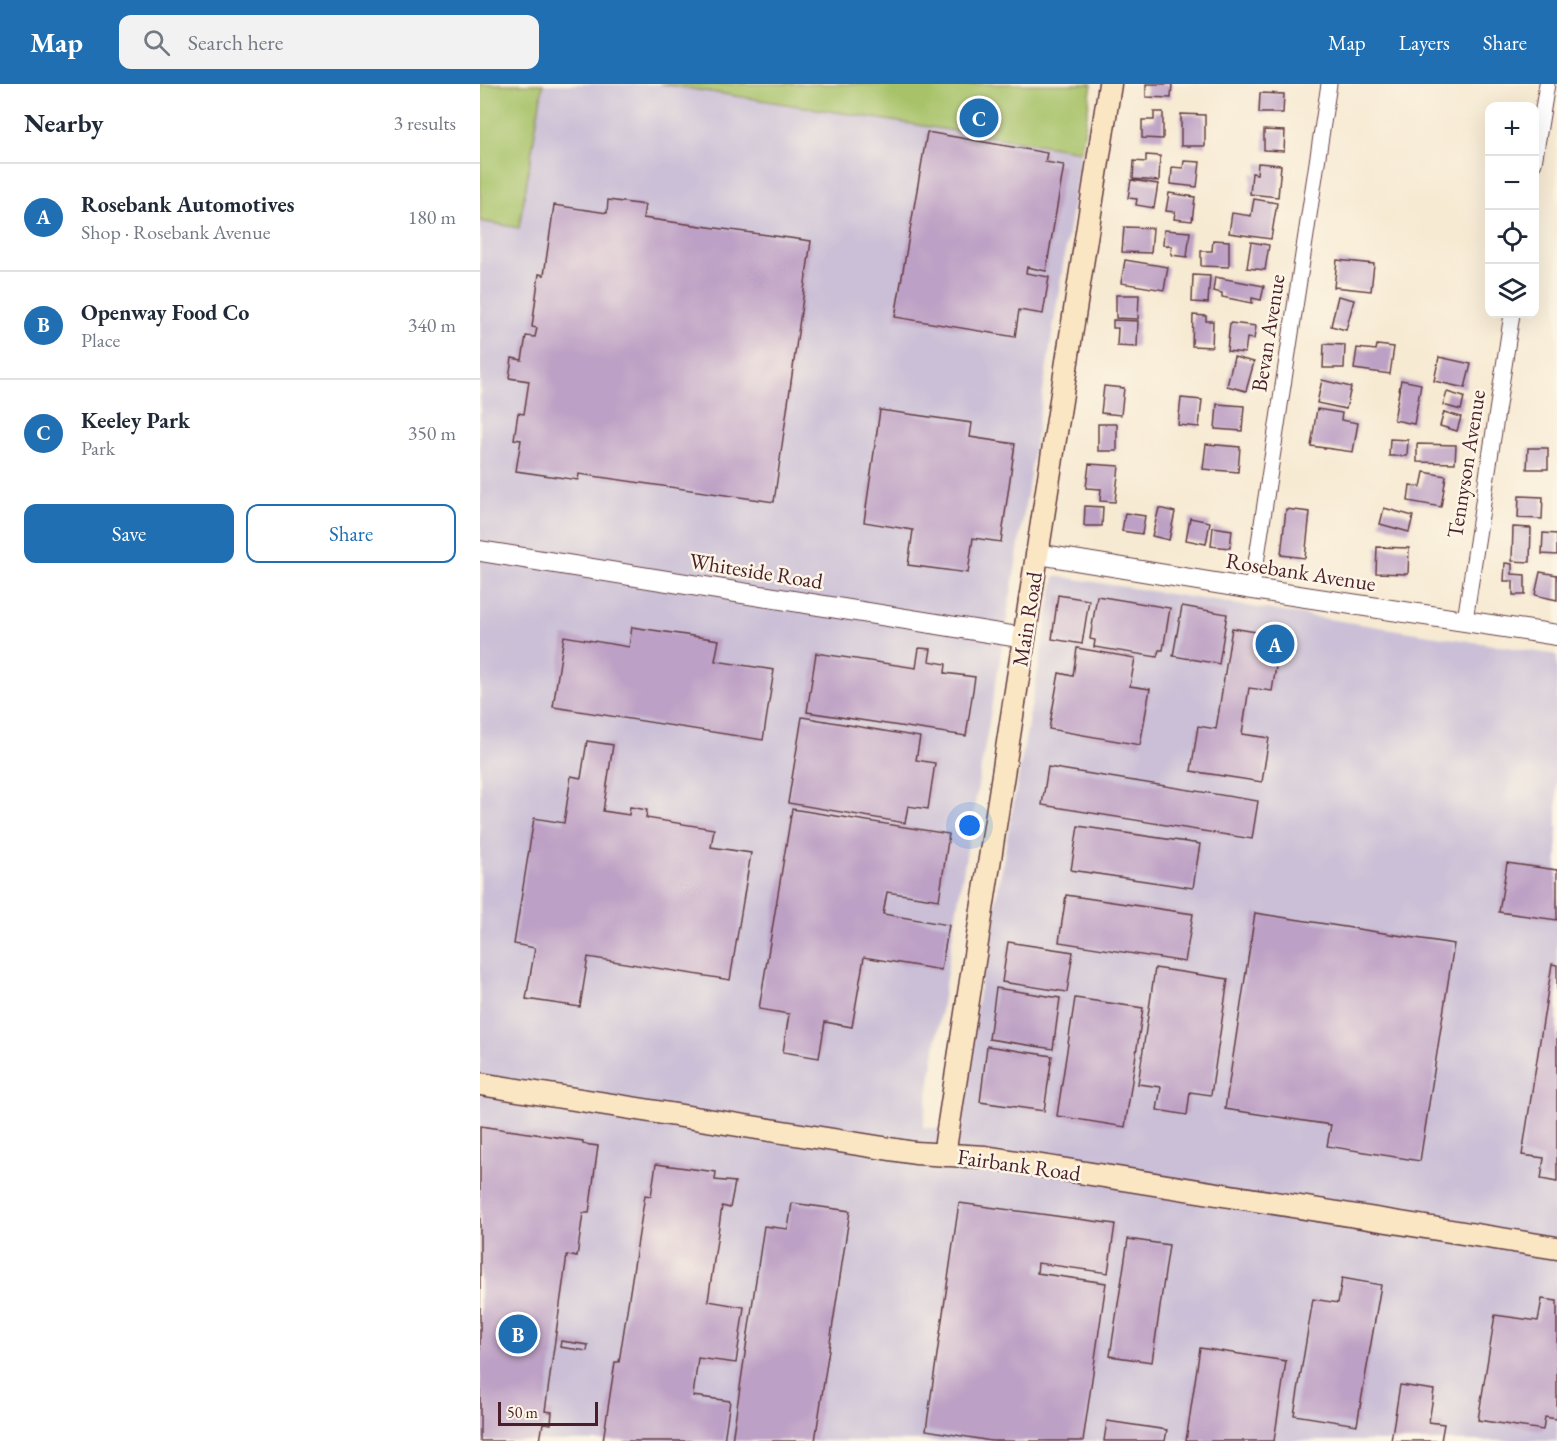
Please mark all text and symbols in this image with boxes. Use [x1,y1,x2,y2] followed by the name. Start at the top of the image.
[119,15,539,69] search box
[30,24,83,60] text: Map
[140,26,173,59] icon: search
[188,28,283,57] text: Search here
[1328,29,1366,56] text: Map
[1399,29,1450,56] text: Layers
[1483,29,1527,56] text: Share
[960,96,998,141] pin: C
[1485,102,1539,318] map controls
[1485,102,1539,156] button: +
[24,106,104,140] text: Nearby
[393,110,456,136] text: 3 results
[1485,156,1539,210] button: −
[81,190,295,219] text: Rosebank Automotives
[36,204,51,230] text: A
[408,204,456,230] text: 180 m
[1485,210,1539,264] button: locate
[81,219,271,245] text: Shop · Rosebank Avenue
[1485,264,1539,318] button: layers
[1244,272,1292,394] street label: Bevan Avenue
[81,298,249,327] text: Openway Food Co
[37,312,50,338] text: B
[408,312,456,338] text: 340 m
[81,327,120,353] text: Place
[1440,387,1492,540] street label: Tennyson Avenue
[81,406,190,435] text: Keeley Park
[36,420,51,446] text: C
[408,420,456,446] text: 350 m
[81,435,115,461] text: Park
[24,504,234,563] button: Save
[246,504,456,563] button: Share
[687,546,826,596] street label: Whiteside Road
[1224,546,1378,598] street label: Rosebank Avenue
[1005,569,1049,668] street label: Main Road
[1256,622,1294,666] pin: A
[955,811,984,840] your location
[956,1142,1083,1188] street label: Fairbank Road
[498,1312,537,1356] pin: B
[498,1399,598,1426] scale bar
[507,1402,538,1423] text: 50 m

